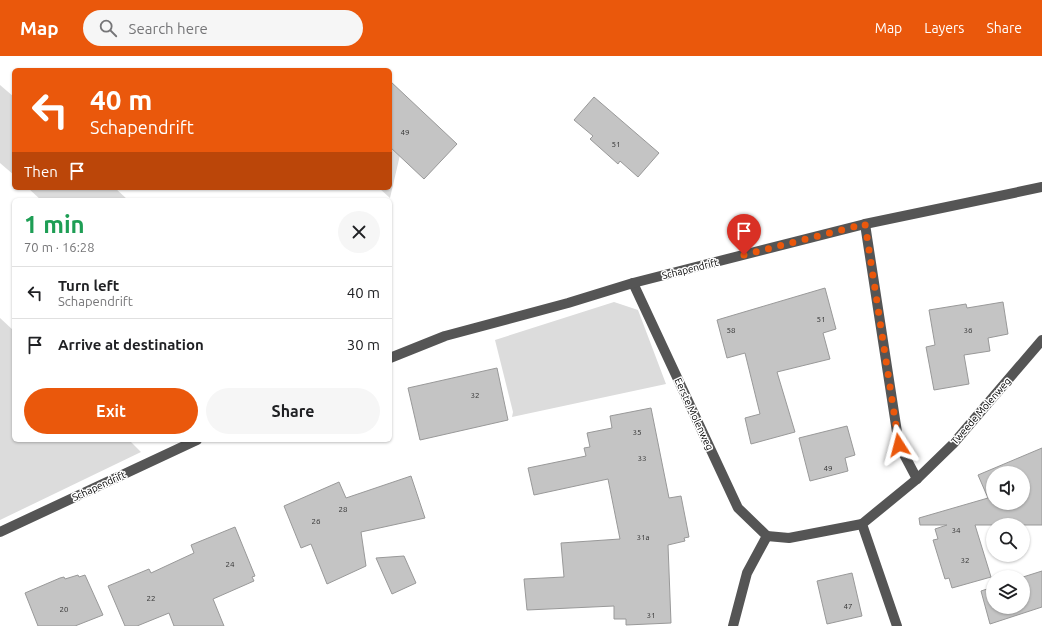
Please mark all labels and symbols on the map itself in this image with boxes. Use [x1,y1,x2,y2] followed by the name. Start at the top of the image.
[400,128,410,137] house number: 49
[611,140,621,149] house number: 51
[727,214,761,255] pin
[661,257,719,281] street label: Schapendrift
[816,315,826,324] house number: 51
[726,326,736,335] house number: 58
[963,326,973,335] house number: 36
[949,375,1013,447] street label: Tweede Molenweg
[672,376,716,452] street label: Eerste Molenweg
[470,391,480,400] house number: 32
[878,424,920,466] position arrow
[632,428,642,437] house number: 35
[637,454,647,463] house number: 33
[823,464,833,473] house number: 49
[71,469,127,503] street label: Schapendrift
[338,505,348,514] house number: 28
[311,517,321,526] house number: 26
[951,526,961,535] house number: 34
[636,533,650,542] house number: 31a
[960,556,970,565] house number: 32
[225,560,235,569] house number: 24
[146,594,156,603] house number: 22
[843,602,853,611] house number: 47
[59,605,69,614] house number: 20
[646,611,656,620] house number: 31

